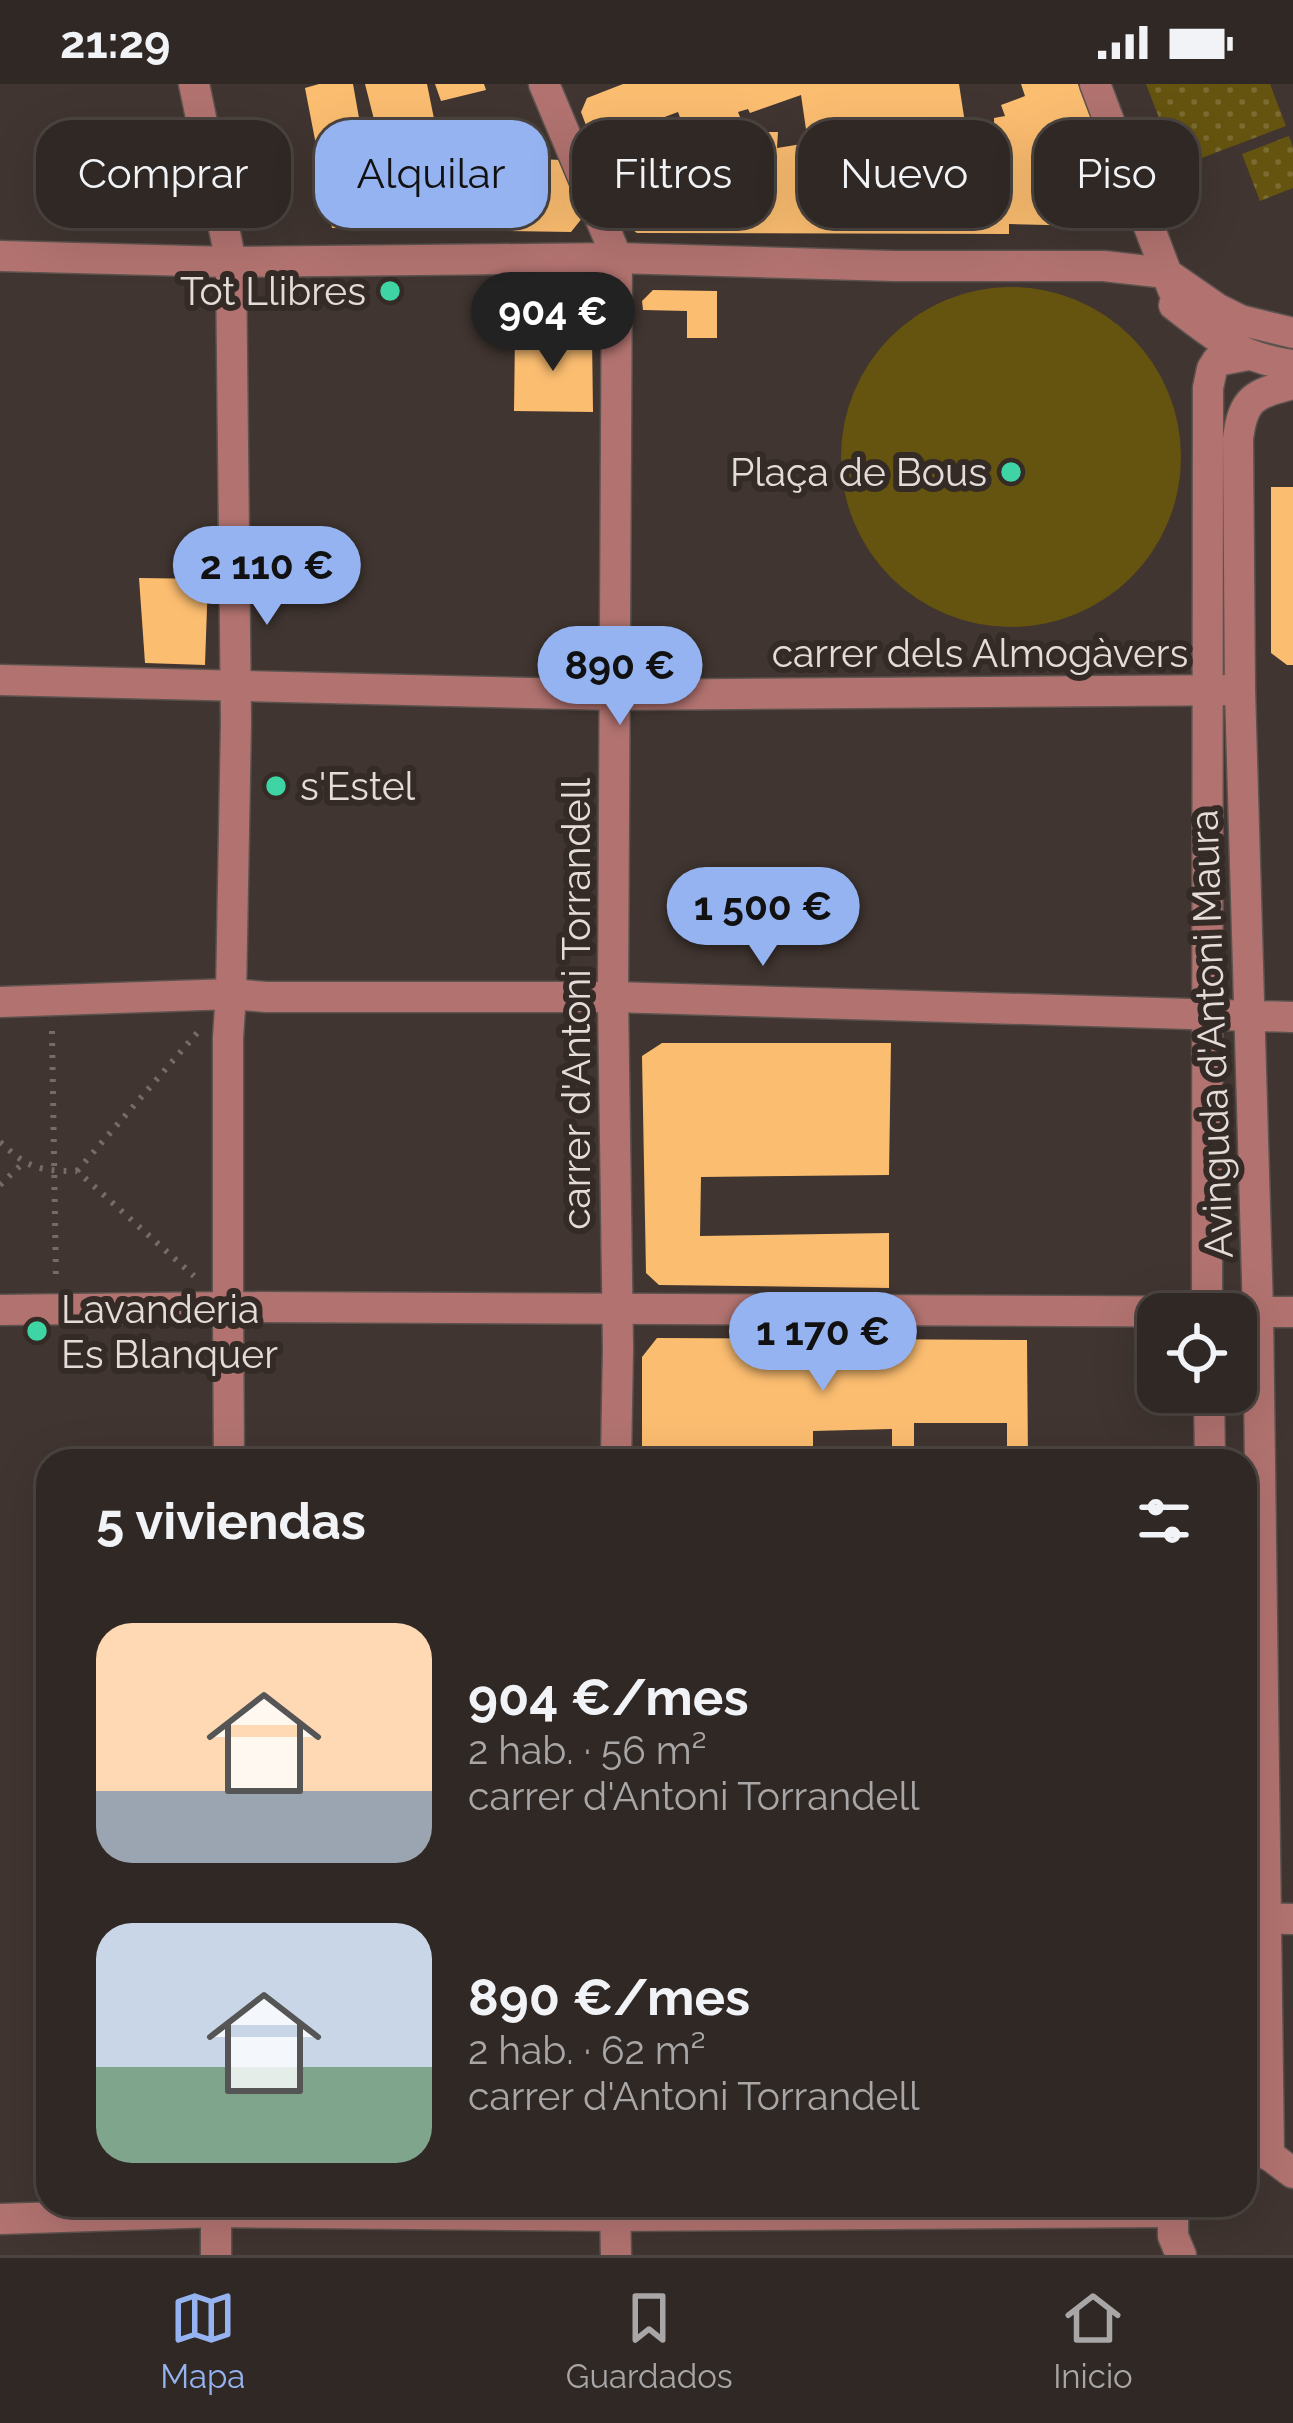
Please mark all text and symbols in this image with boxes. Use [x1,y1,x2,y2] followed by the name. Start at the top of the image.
[60,16,171,69] text: 21:29
[36,120,291,228] chip: Comprar
[315,120,548,228] chip: Alquilar
[572,120,774,228] chip: Filtros
[798,120,1010,228] chip: Nuevo
[1034,120,1199,228] chip: Piso
[180,268,366,314] place label: Tot Llibres
[469,272,637,374] pin: 904 €
[377,278,403,304] marker: Tot Llibres
[498,288,608,334] text: 904 €
[730,449,987,495] place label: Plaça de Bous
[998,459,1024,485] marker: Plaça de Bous
[156,526,378,628] pin: 2 110 €
[200,542,334,588] text: 2 110 €
[536,626,704,728] pin: 890 €
[772,630,1188,676] street label: carrer dels Almogàvers
[565,642,675,688] text: 890 €
[300,763,416,809] place label: s'Estel
[263,773,289,799] marker: s'Estel
[553,778,599,1230] street label: carrer d'Antoni Torrandell
[1180,809,1242,1259] street label: Avinguda d'Antoni Maura
[652,867,874,969] pin: 1 500 €
[694,883,832,929] text: 1 500 €
[61,1286,278,1377] place label: Lavanderia Es Blanquer
[712,1292,934,1394] pin: 1 170 €
[1137,1293,1257,1413] map controls
[1137,1293,1257,1413] button: locate
[756,1308,890,1354] text: 1 170 €
[24,1318,50,1344] marker: Lavanderia Es Blanquer
[1131,1488,1197,1554] icon: filters
[96,1491,366,1551] text: 5 viviendas
[468,1667,749,1727] text: 904 €/mes
[192,1671,336,1815] icon: home
[468,1727,707,1773] text: 2 hab. · 56 m²
[468,1773,920,1819] text: carrer d'Antoni Torrandell
[468,1967,750,2027] text: 890 €/mes
[192,1971,336,2115] icon: home
[468,2027,706,2073] text: 2 hab. · 62 m²
[468,2073,920,2119] text: carrer d'Antoni Torrandell
[160,2285,245,2396] tab: Mapa
[566,2285,733,2396] tab: Guardados
[1053,2285,1133,2396] tab: Inicio

